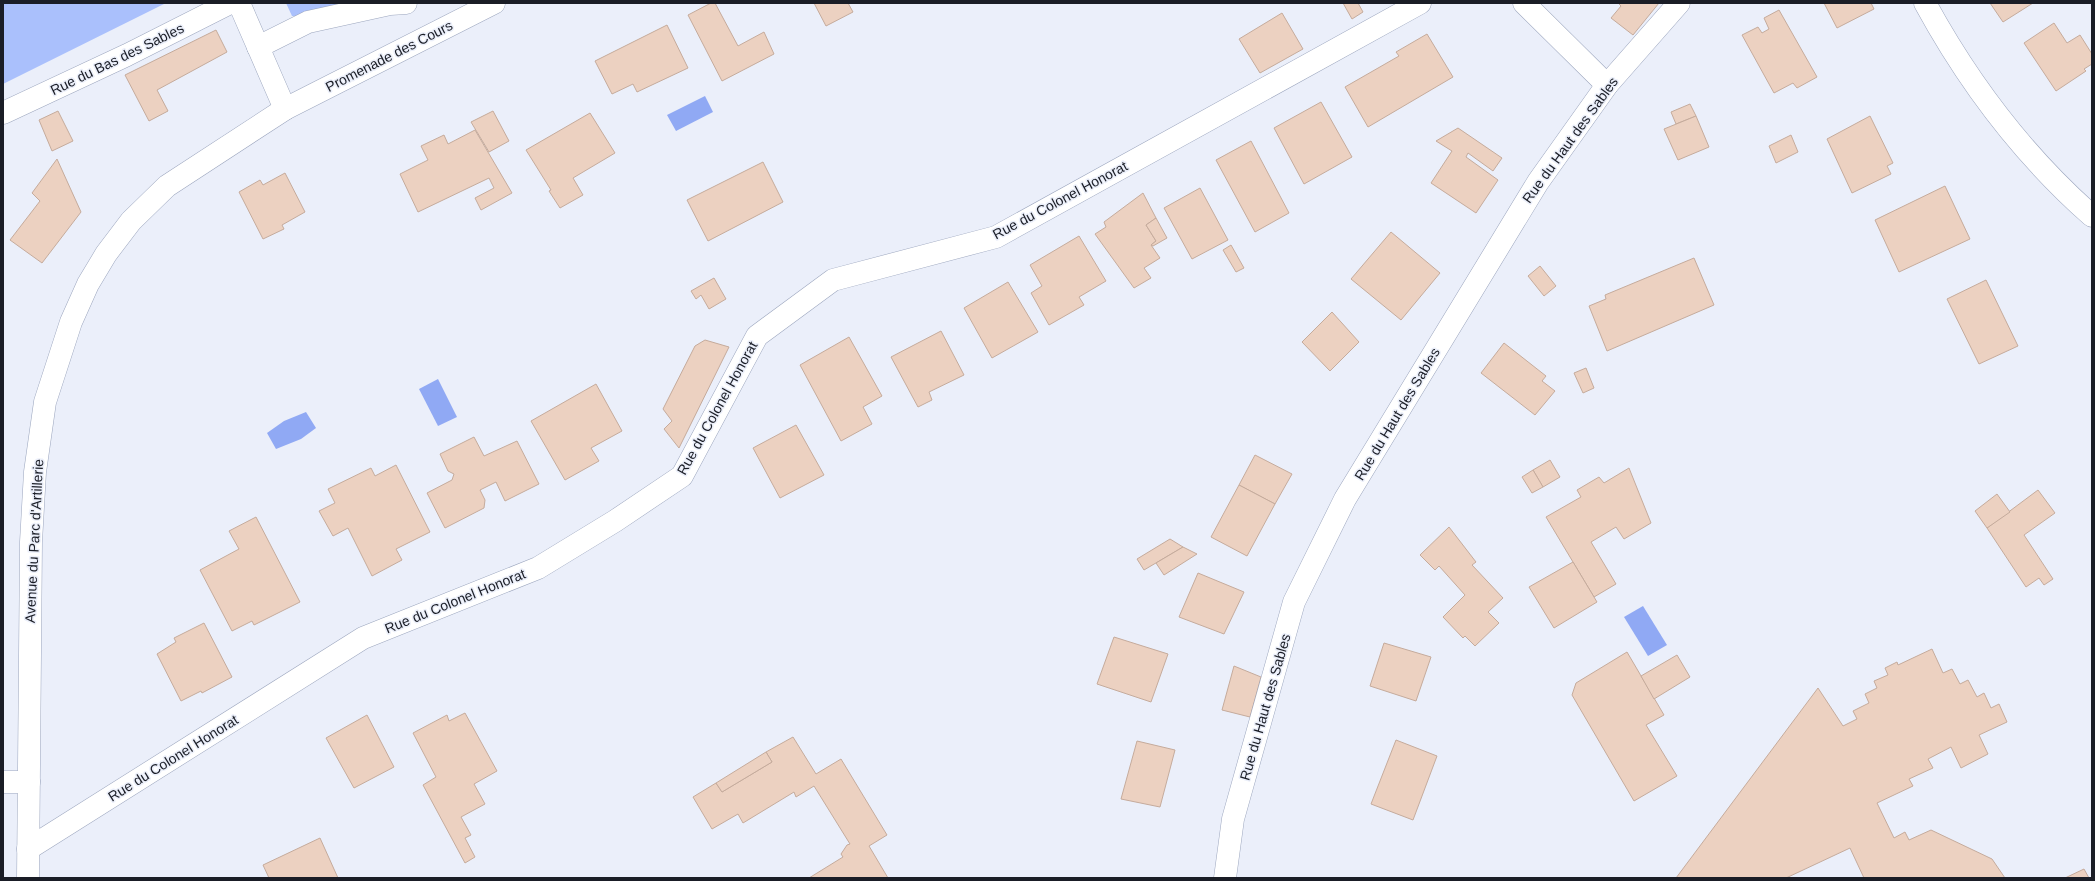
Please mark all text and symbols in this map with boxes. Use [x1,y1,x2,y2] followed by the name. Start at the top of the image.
[323,17,455,95] street label: Promenade des Cours
[48,20,186,98] street label: Rue du Bas des Sables
[1519,74,1621,206] street label: Rue du Haut des Sables
[990,158,1130,242] street label: Rue du Colonel Honorat
[674,338,760,478] street label: Rue du Colonel Honorat
[1351,345,1443,483] street label: Rue du Haut des Sables
[22,458,46,623] street label: Avenue du Parc d'Artillerie
[382,565,528,637] street label: Rue du Colonel Honorat
[1236,632,1294,782] street label: Rue du Haut des Sables
[105,711,241,805] street label: Rue du Colonel Honorat

